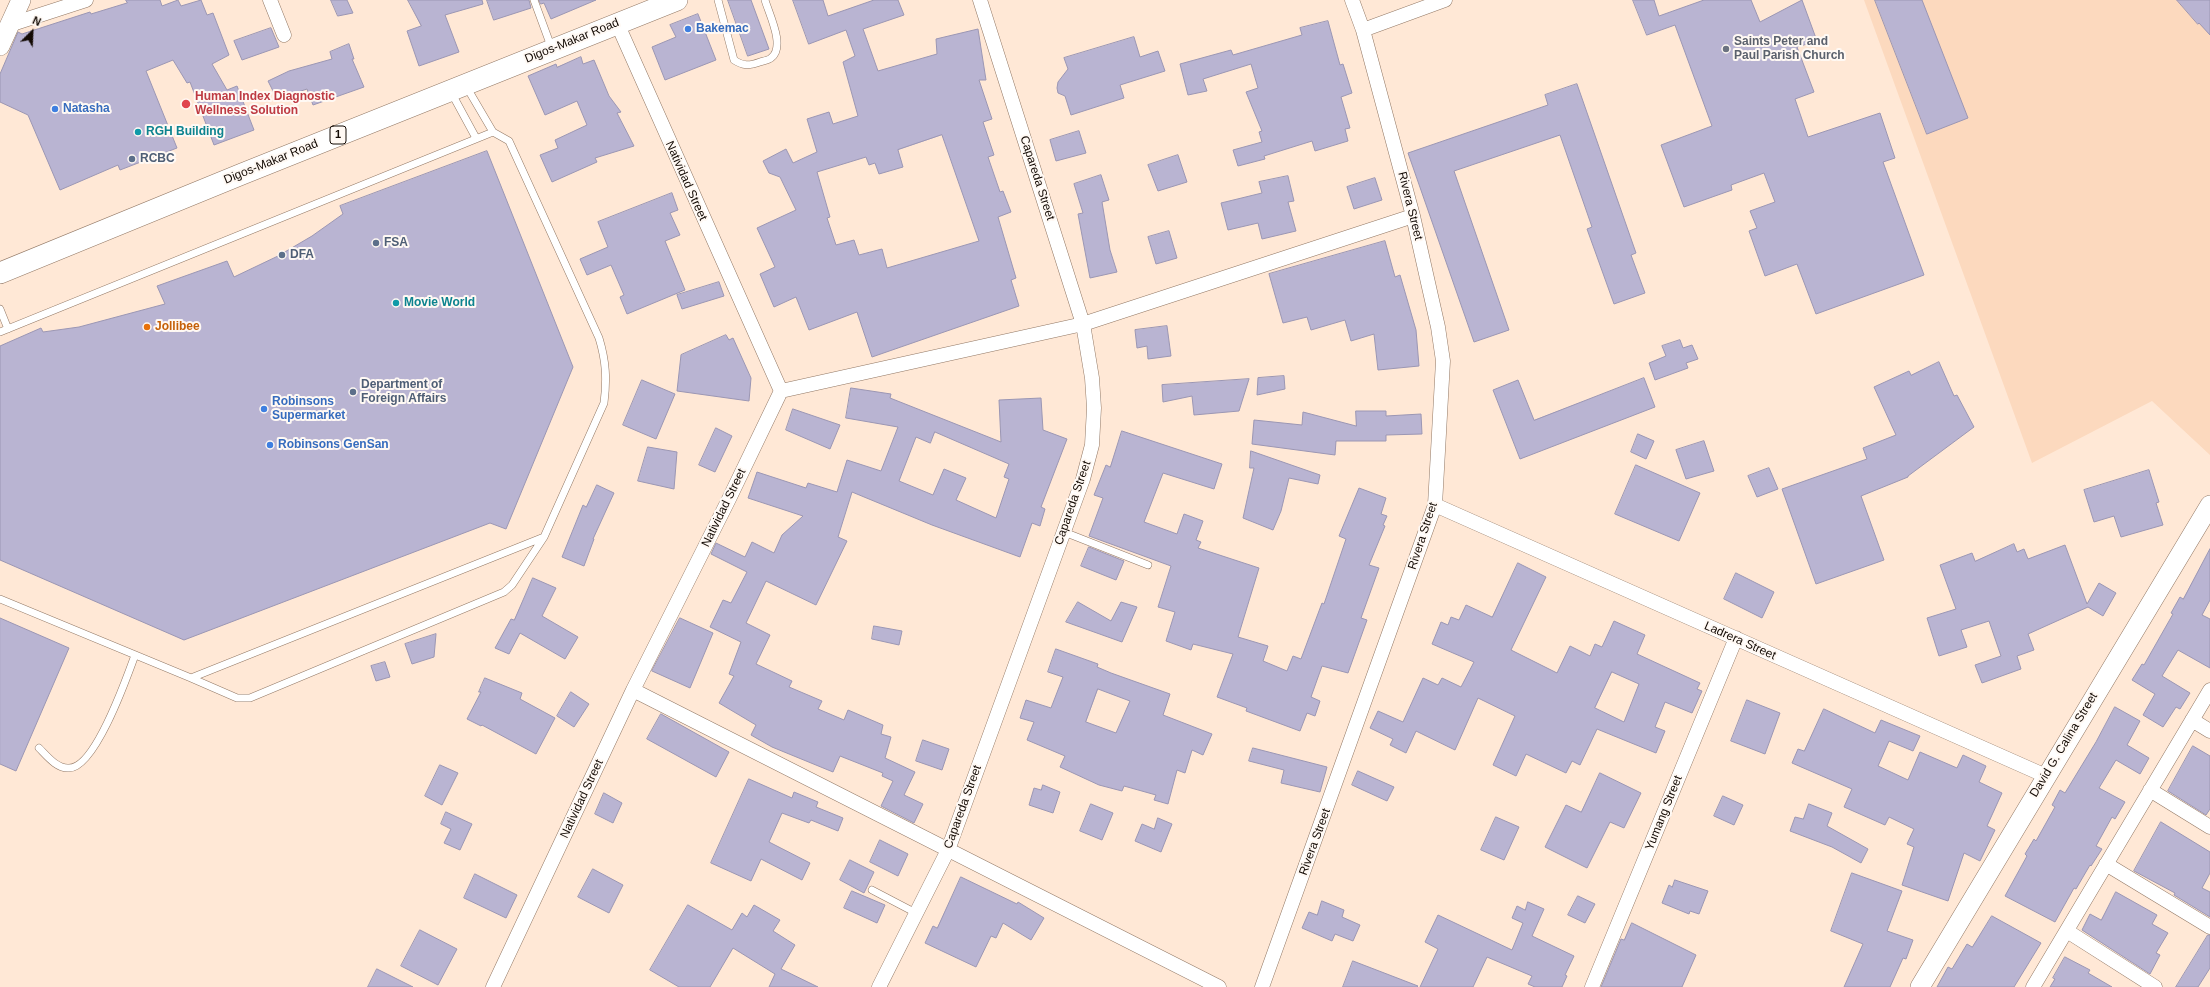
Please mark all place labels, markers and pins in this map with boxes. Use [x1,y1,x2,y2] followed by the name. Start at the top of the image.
[696,22,749,36] place label: Bakemac
[683,24,693,34] marker: Bakemac
[1734,35,1845,63] place label: Saints Peter and Paul Parish Church
[1721,44,1731,54] marker: Saints Peter and Paul Parish Church
[195,90,335,118] place label: Human Index Diagnostic Wellness Solution
[180,98,192,110] marker: Human Index Diagnostic Wellness Solution
[63,102,110,116] place label: Natasha
[50,104,60,114] marker: Natasha
[146,125,224,139] place label: RGH Building
[133,127,143,137] marker: RGH Building
[140,152,175,166] place label: RCBC
[127,154,137,164] marker: RCBC
[384,236,408,250] place label: FSA
[371,238,381,248] marker: FSA
[290,248,314,262] place label: DFA
[277,250,287,260] marker: DFA
[404,296,475,310] place label: Movie World
[391,298,401,308] marker: Movie World
[155,320,200,334] place label: Jollibee
[142,322,152,332] marker: Jollibee
[361,378,446,406] place label: Department of Foreign Affairs
[348,387,358,397] marker: Department of Foreign Affairs
[272,395,345,423] place label: Robinsons Supermarket
[259,404,269,414] marker: Robinsons Supermarket
[278,438,389,452] place label: Robinsons GenSan
[265,440,275,450] marker: Robinsons GenSan

